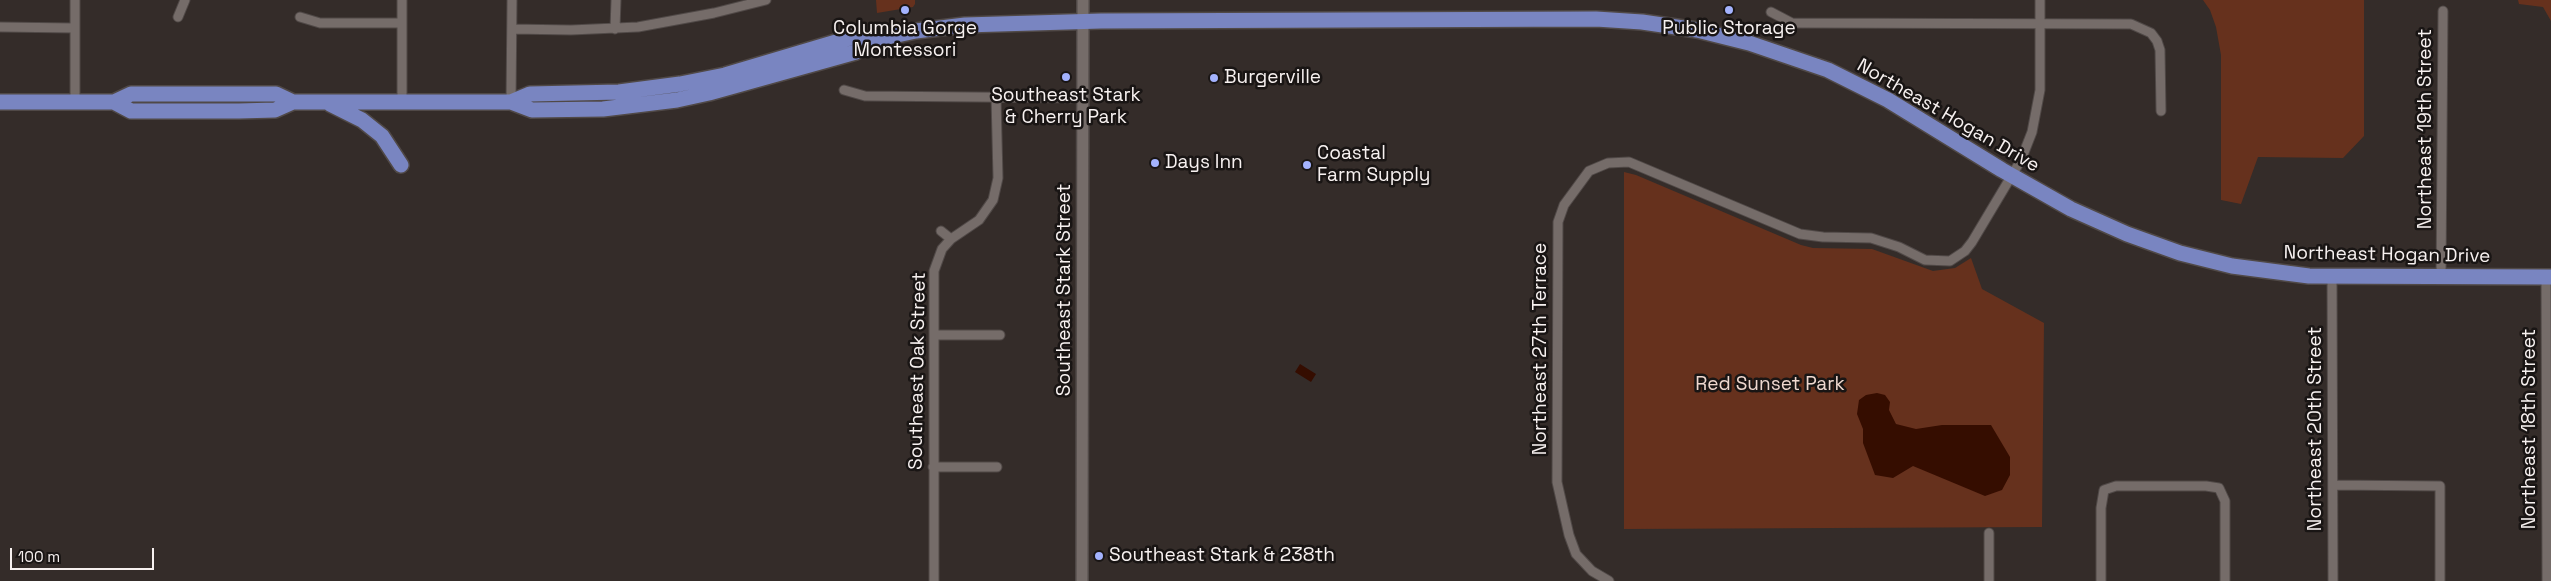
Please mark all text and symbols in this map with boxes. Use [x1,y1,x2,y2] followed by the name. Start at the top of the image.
[899,4,911,16] marker: Columbia Gorge Montessori
[1723,4,1735,16] marker: Public Storage
[833,18,977,62] place label: Columbia Gorge Montessori
[1662,18,1796,40] place label: Public Storage
[2415,29,2437,229] street label: Northeast 19th Street
[1853,54,2043,178] street label: Northeast Hogan Drive
[1224,67,1321,89] place label: Burgerville
[1060,71,1072,83] marker: Southeast Stark & Cherry Park
[1208,72,1220,84] marker: Burgerville
[991,85,1141,129] place label: Southeast Stark & Cherry Park
[1317,143,1430,187] place label: Coastal Farm Supply
[1165,152,1243,174] place label: Days Inn
[1149,157,1161,169] marker: Days Inn
[1301,159,1313,171] marker: Coastal Farm Supply
[1054,184,1076,396] street label: Southeast Stark Street
[2283,242,2491,268] street label: Northeast Hogan Drive
[1530,243,1552,455] street label: Northeast 27th Terrace
[905,272,931,470] street label: Southeast Oak Street
[2305,327,2327,531] street label: Northeast 20th Street
[2519,329,2541,529] street label: Northeast 18th Street
[1695,374,1845,396] park label: Red Sunset Park
[12,538,156,570] scale bar
[1109,545,1335,567] place label: Southeast Stark & 238th
[18,547,60,566] text: 100 m
[1093,550,1105,562] marker: Southeast Stark & 238th

